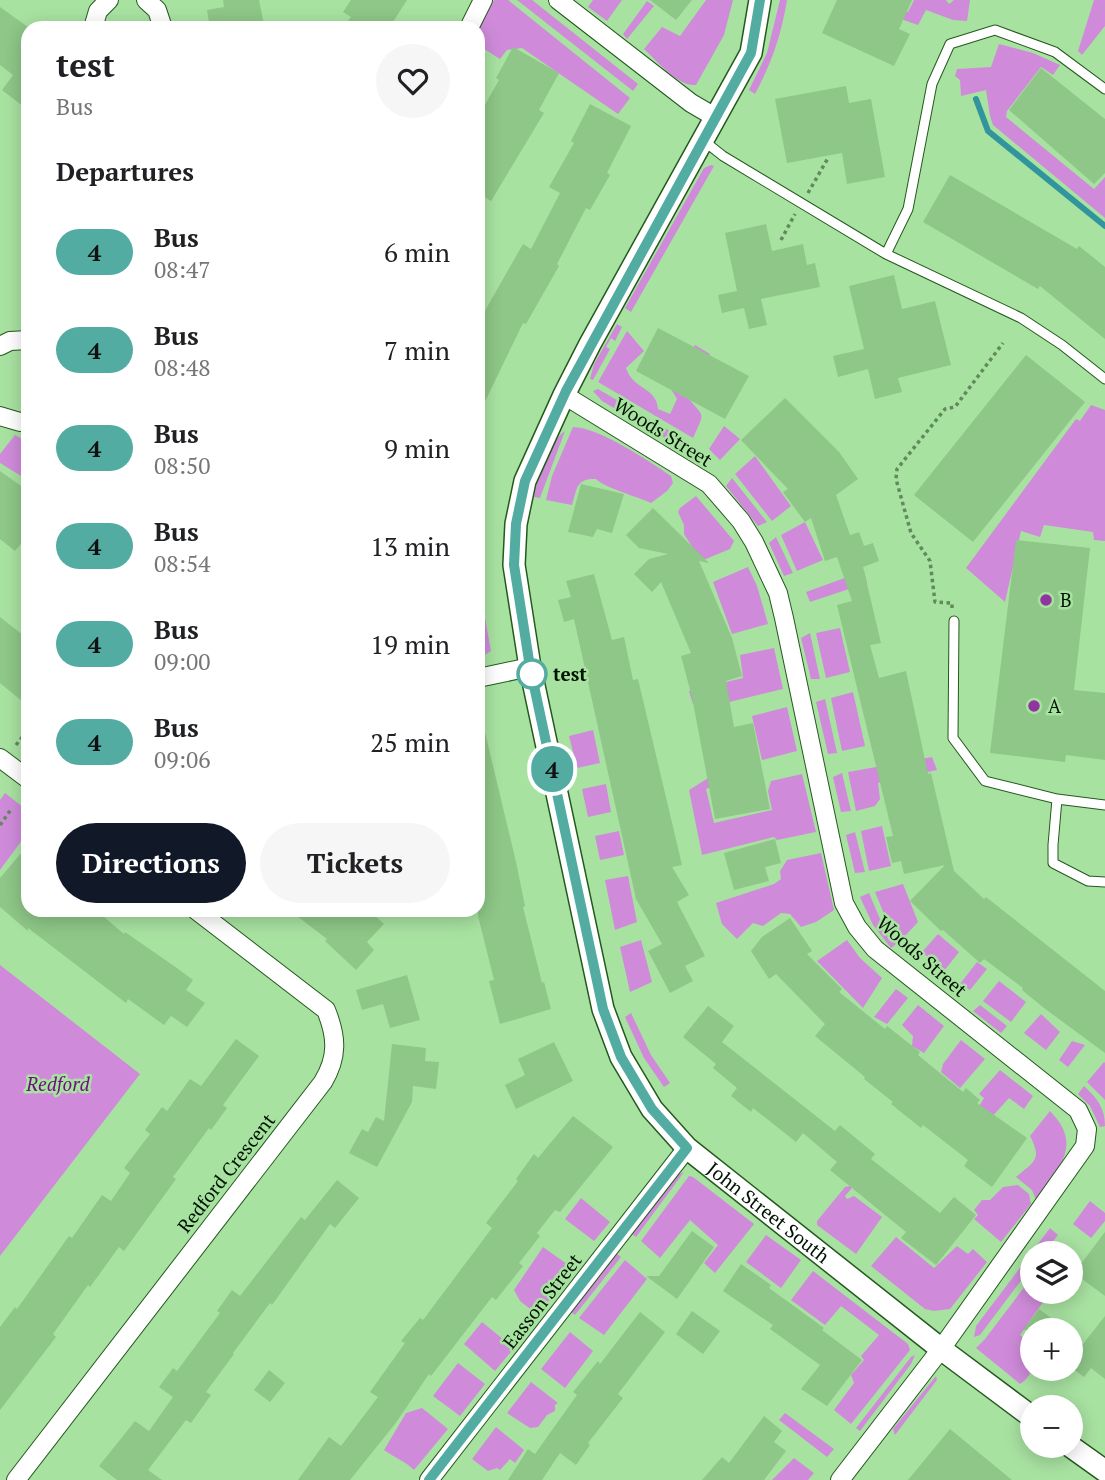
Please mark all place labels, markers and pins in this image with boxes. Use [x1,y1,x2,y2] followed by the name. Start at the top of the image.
[1060,587,1072,612] place label: B
[1038,592,1054,608] marker: B
[517,659,547,689] marker: test
[553,661,587,686] place label: test
[1048,693,1061,718] place label: A
[1026,698,1042,714] marker: A

